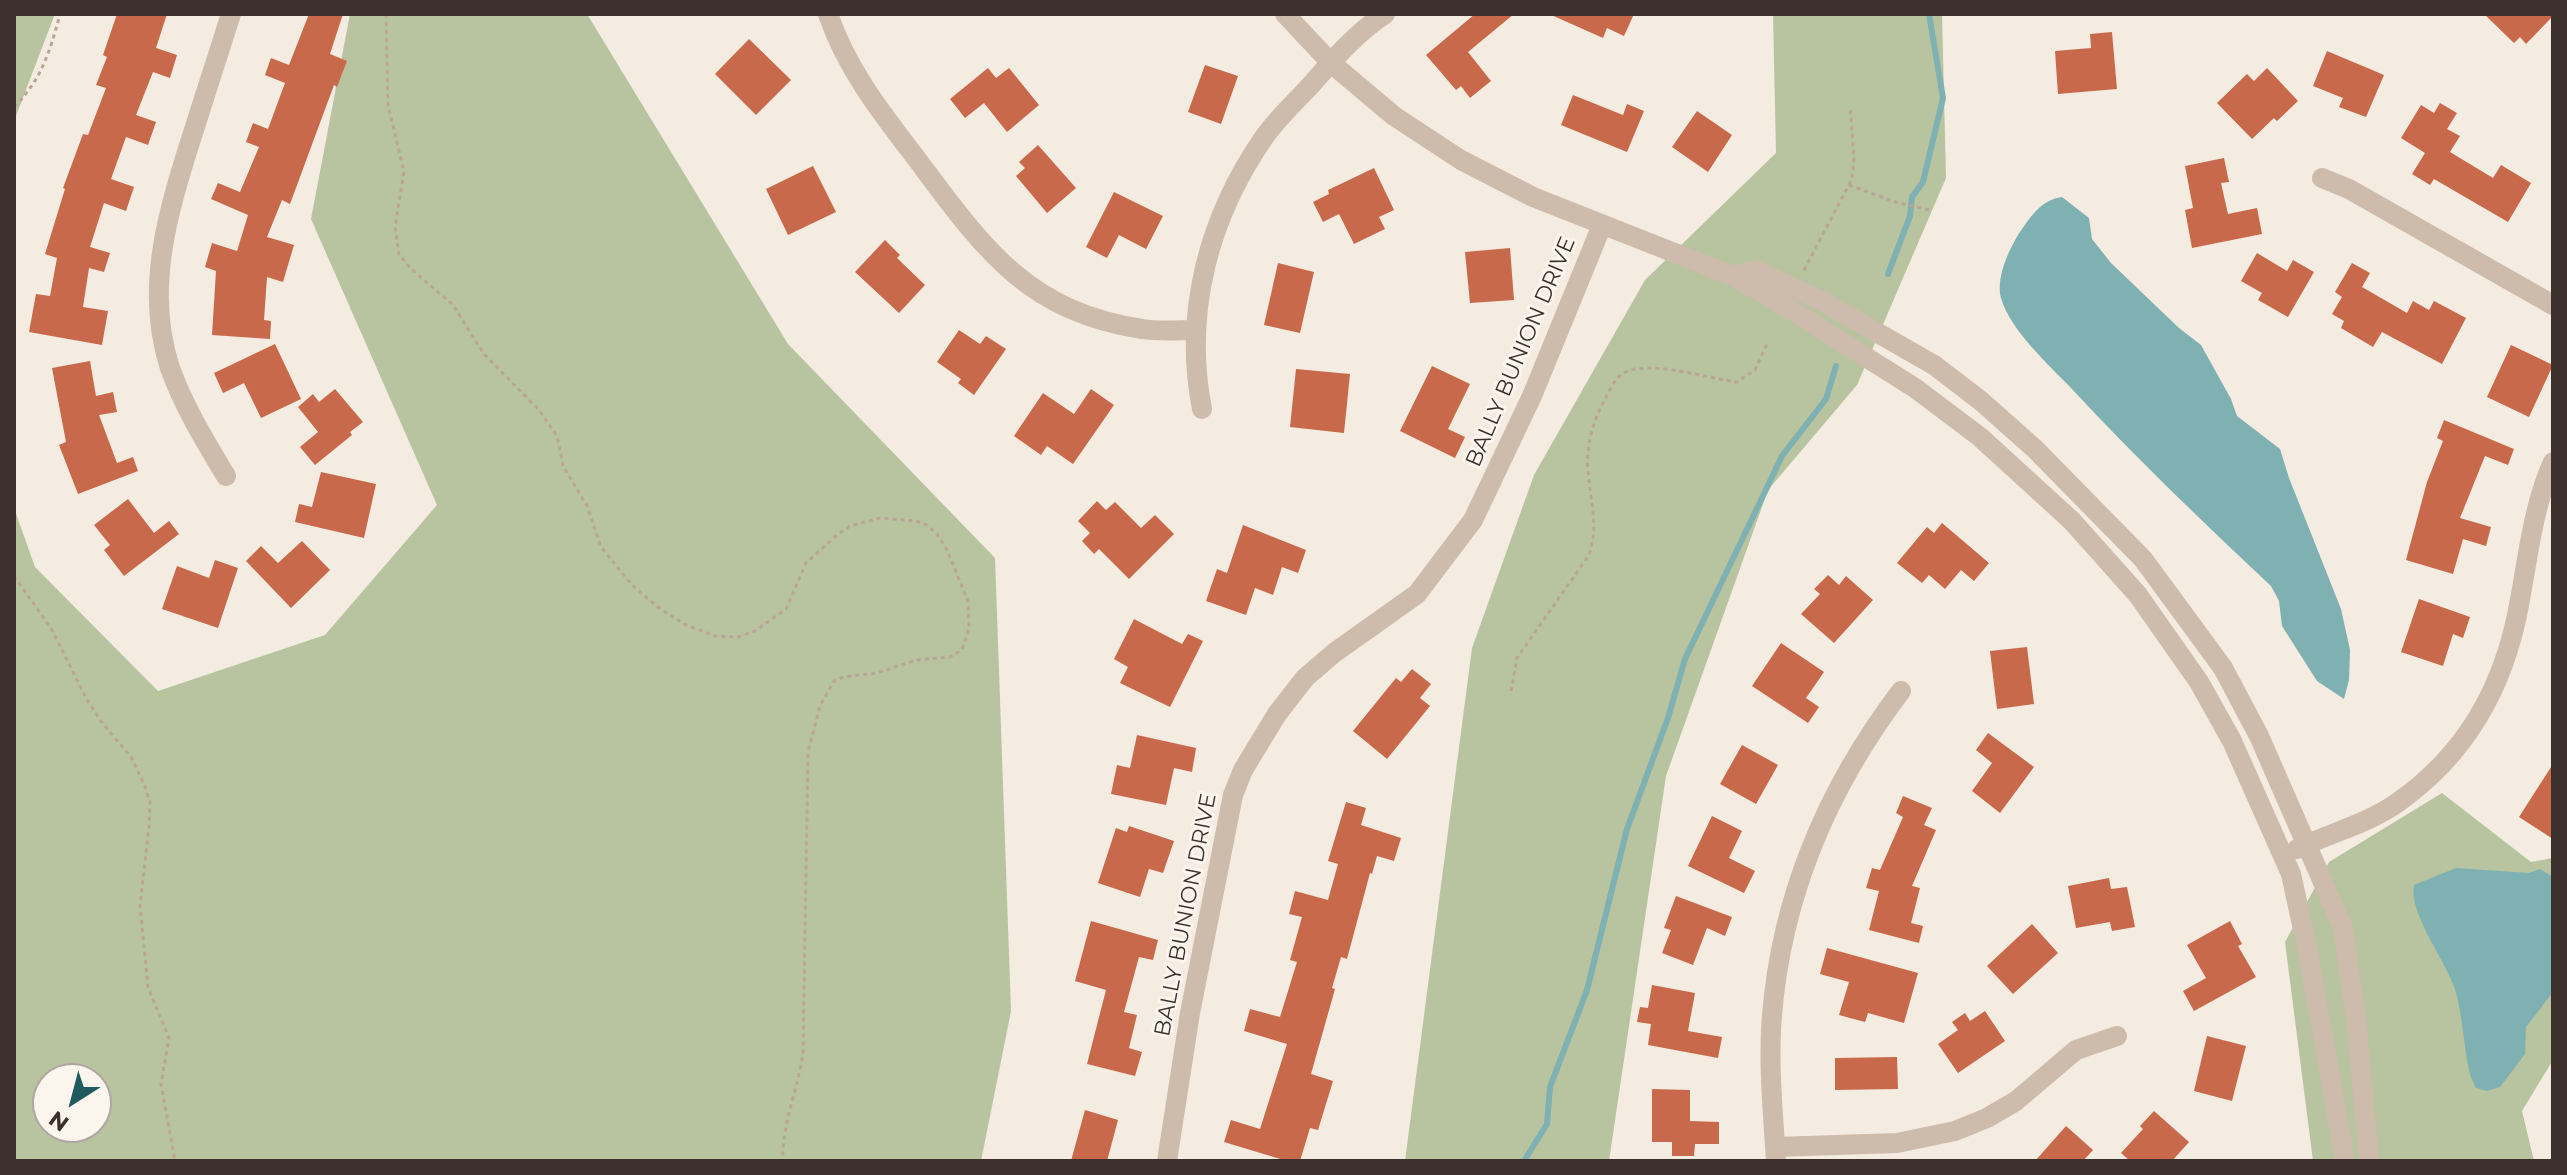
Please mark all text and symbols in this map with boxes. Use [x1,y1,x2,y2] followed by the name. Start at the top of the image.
[1461,233,1581,471] street label: BALLY BUNION DRIVE
[1149,791,1223,1039] street label: BALLY BUNION DRIVE
[32,1063,112,1143] north arrow
[44,1105,74,1137] text: N

